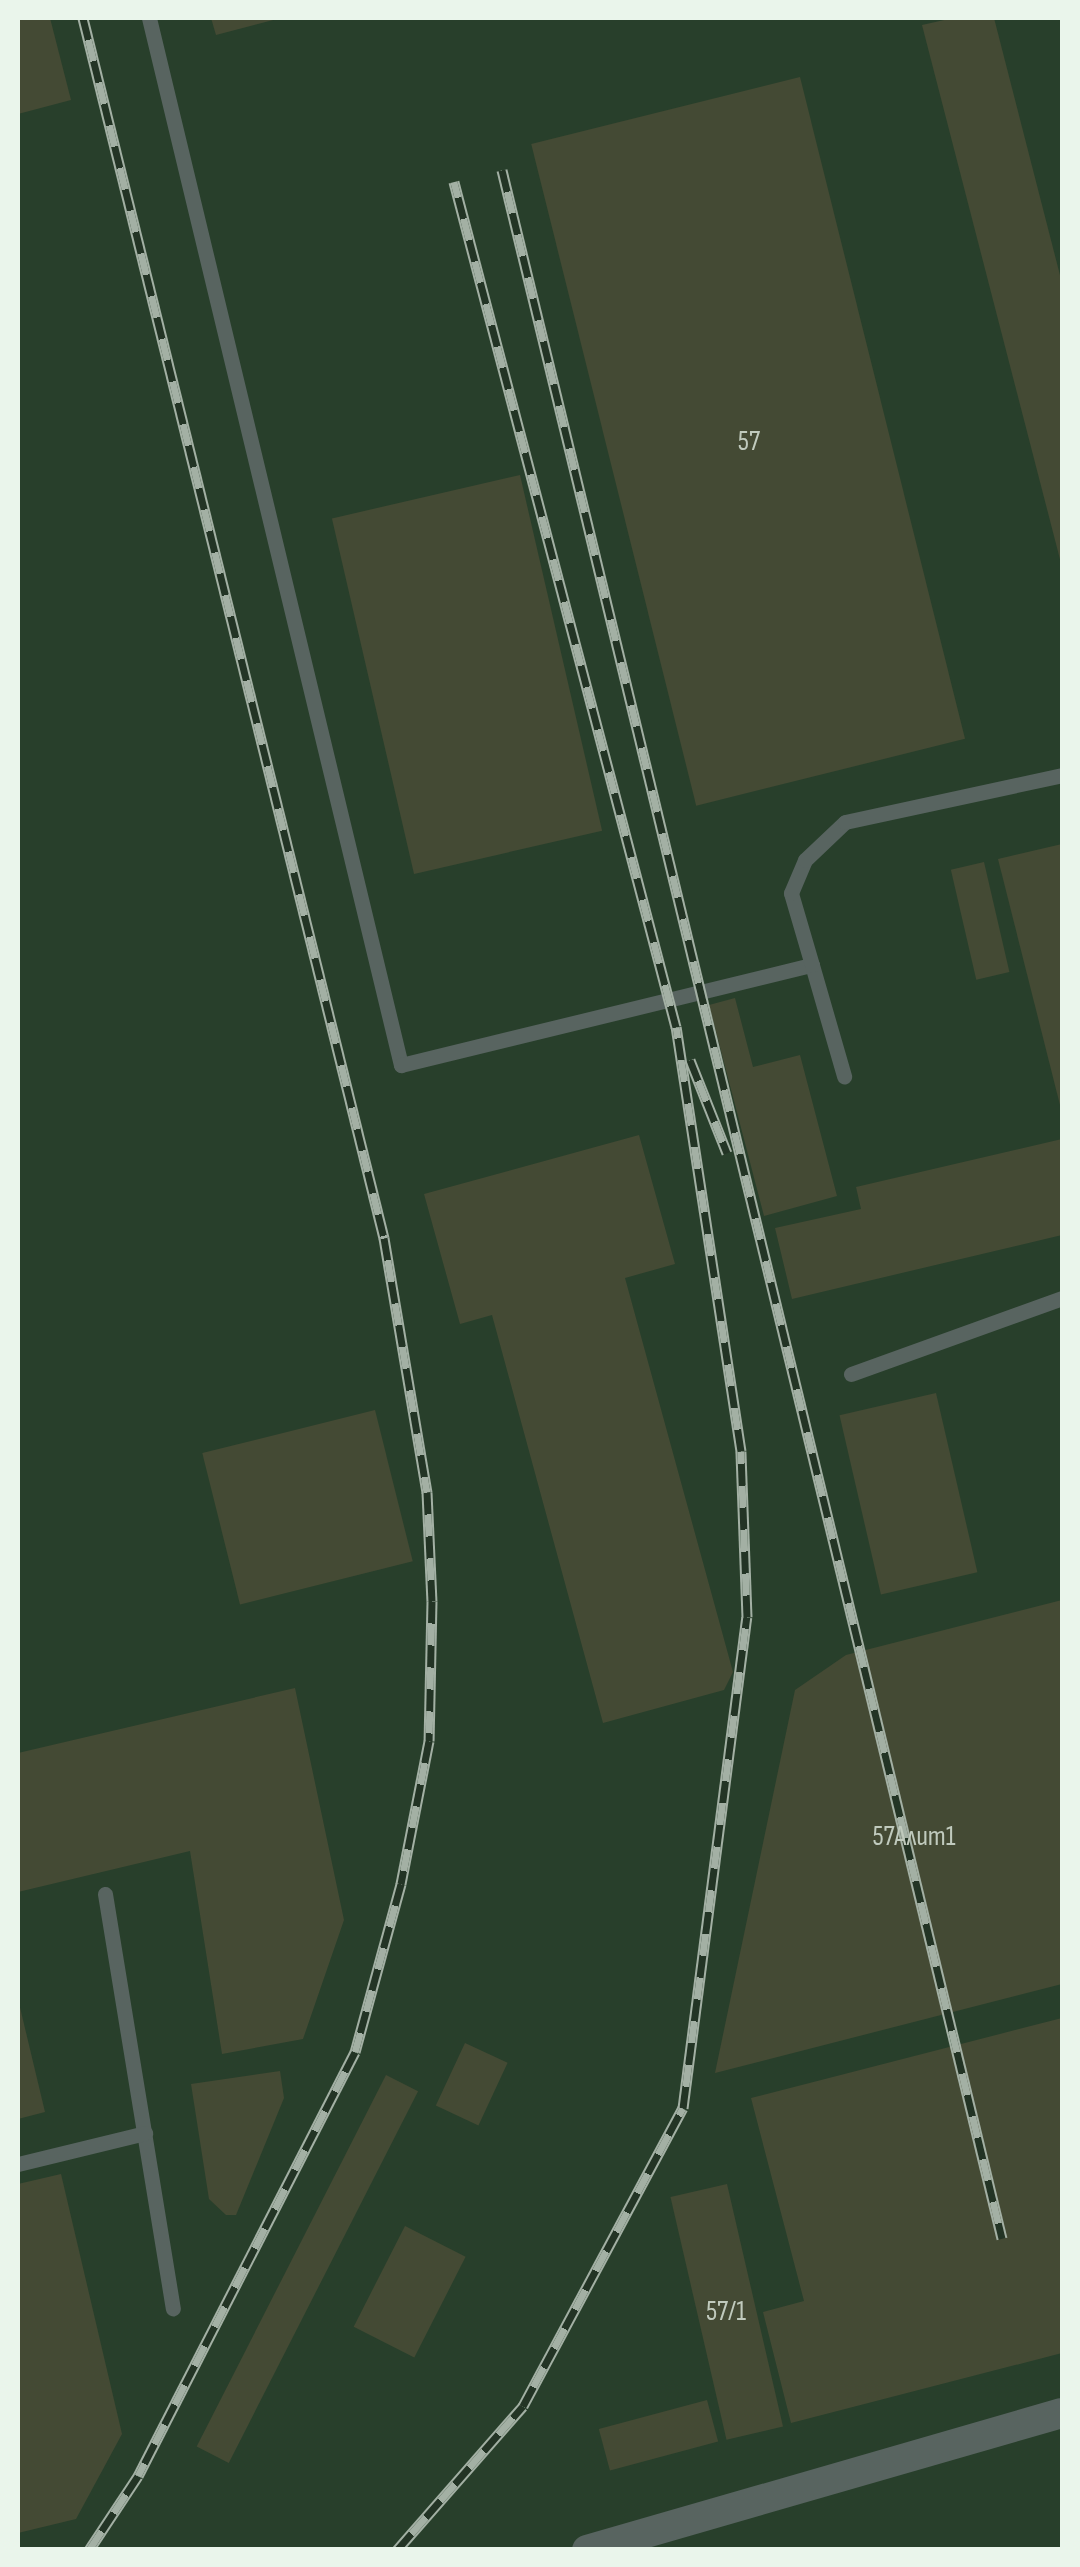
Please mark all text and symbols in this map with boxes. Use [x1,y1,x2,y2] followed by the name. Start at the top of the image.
[738,425,760,459] house number: 57
[872,1820,956,1854] house number: 57Алит1
[706,2295,746,2329] house number: 57/1

